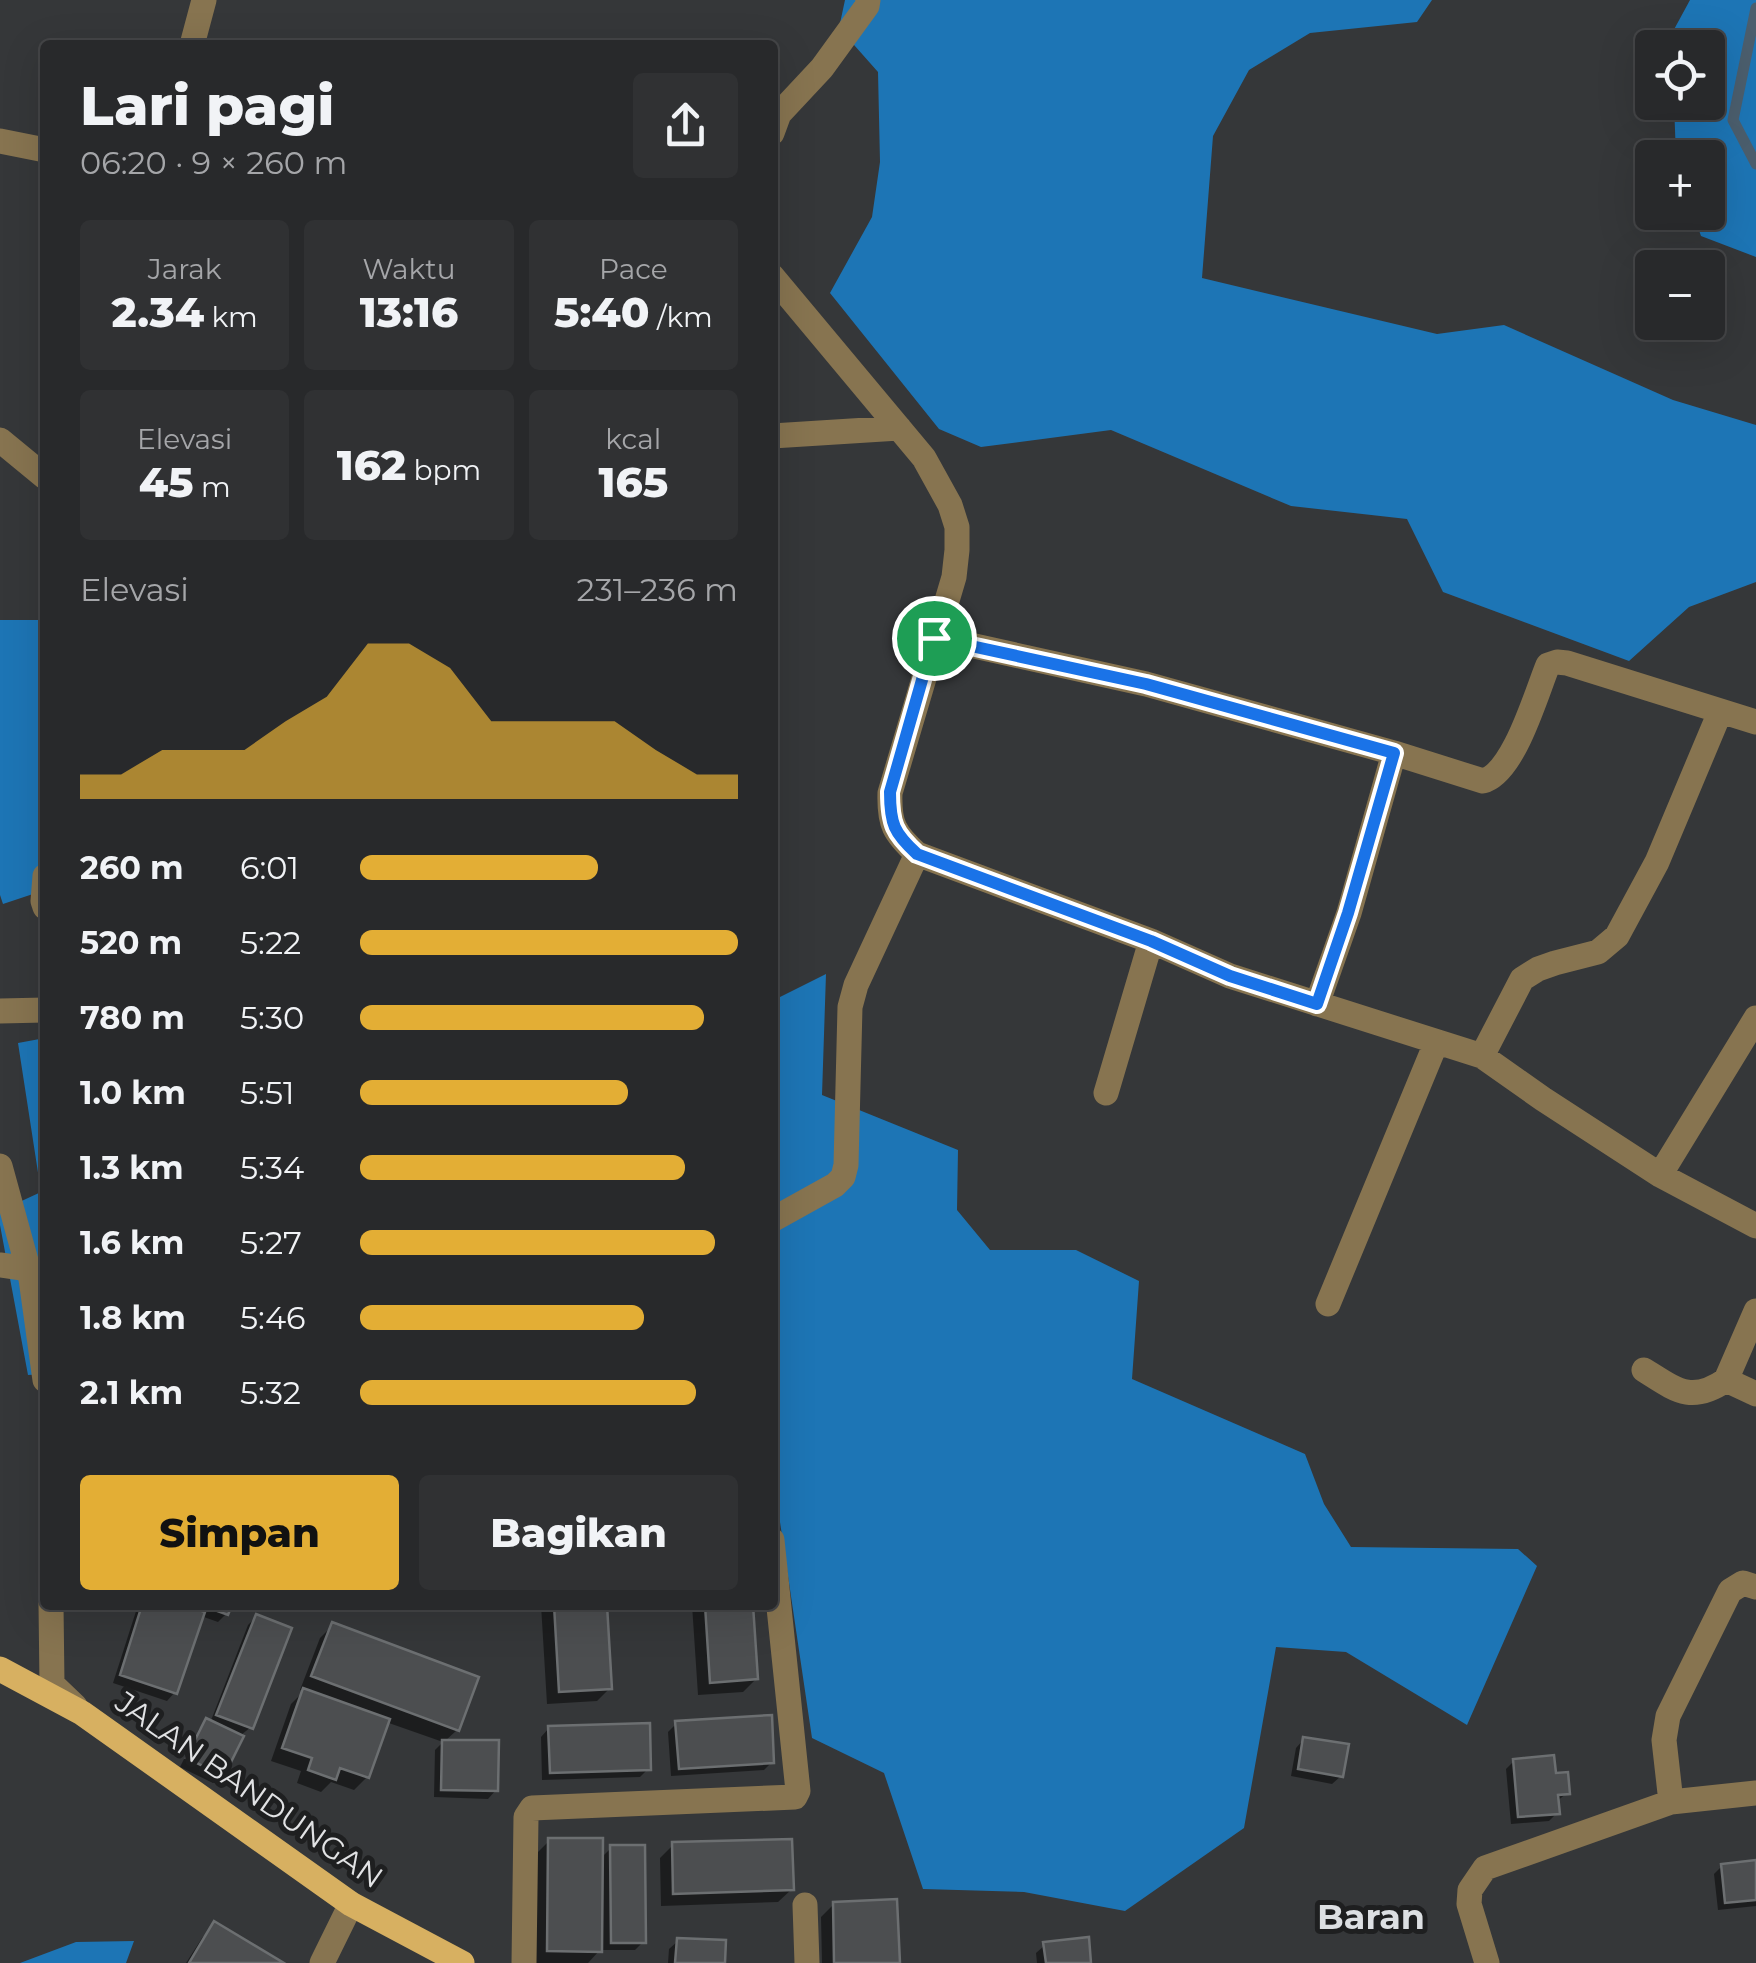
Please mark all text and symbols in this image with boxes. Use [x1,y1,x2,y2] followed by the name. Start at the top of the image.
[1635,30,1725,340] map controls
[1635,30,1725,120] button: locate
[80,72,334,139] text: Lari pagi
[633,73,738,178] button: share
[1635,140,1725,230] button: +
[80,143,347,182] text: 06:20 · 9 × 260 m
[1635,250,1725,340] button: −
[148,252,222,286] text: Jarak
[362,252,456,286] text: Waktu
[599,252,668,286] text: Pace
[112,286,204,338] text: 2.34
[360,286,458,338] text: 13:16
[554,286,650,338] text: 5:40
[204,300,258,334] text: km
[650,300,713,334] text: /km
[137,422,232,456] text: Elevasi
[605,422,661,456] text: kcal
[337,439,406,491] text: 162
[406,453,481,487] text: bpm
[139,456,194,508] text: 45
[598,456,668,508] text: 165
[194,470,231,504] text: m
[80,570,189,609] text: Elevasi
[577,570,738,609] text: 231–236 m
[892,596,977,681] pin
[907,611,962,666] icon: arrive
[80,848,184,887] text: 260 m
[240,848,299,887] text: 6:01
[80,923,182,962] text: 520 m
[240,923,301,962] text: 5:22
[80,998,185,1037] text: 780 m
[240,998,304,1037] text: 5:30
[80,1073,186,1112] text: 1.0 km
[240,1073,295,1112] text: 5:51
[80,1148,184,1187] text: 1.3 km
[240,1148,304,1187] text: 5:34
[80,1223,184,1262] text: 1.6 km
[240,1223,302,1262] text: 5:27
[80,1298,186,1337] text: 1.8 km
[240,1298,306,1337] text: 5:46
[80,1373,183,1412] text: 2.1 km
[240,1373,301,1412] text: 5:32
[80,1475,399,1590] button: Simpan
[419,1475,738,1590] button: Bagikan
[108,1683,390,1896] street label: JALAN BANDUNGAN
[1317,1895,1425,1938] district label: Baran

